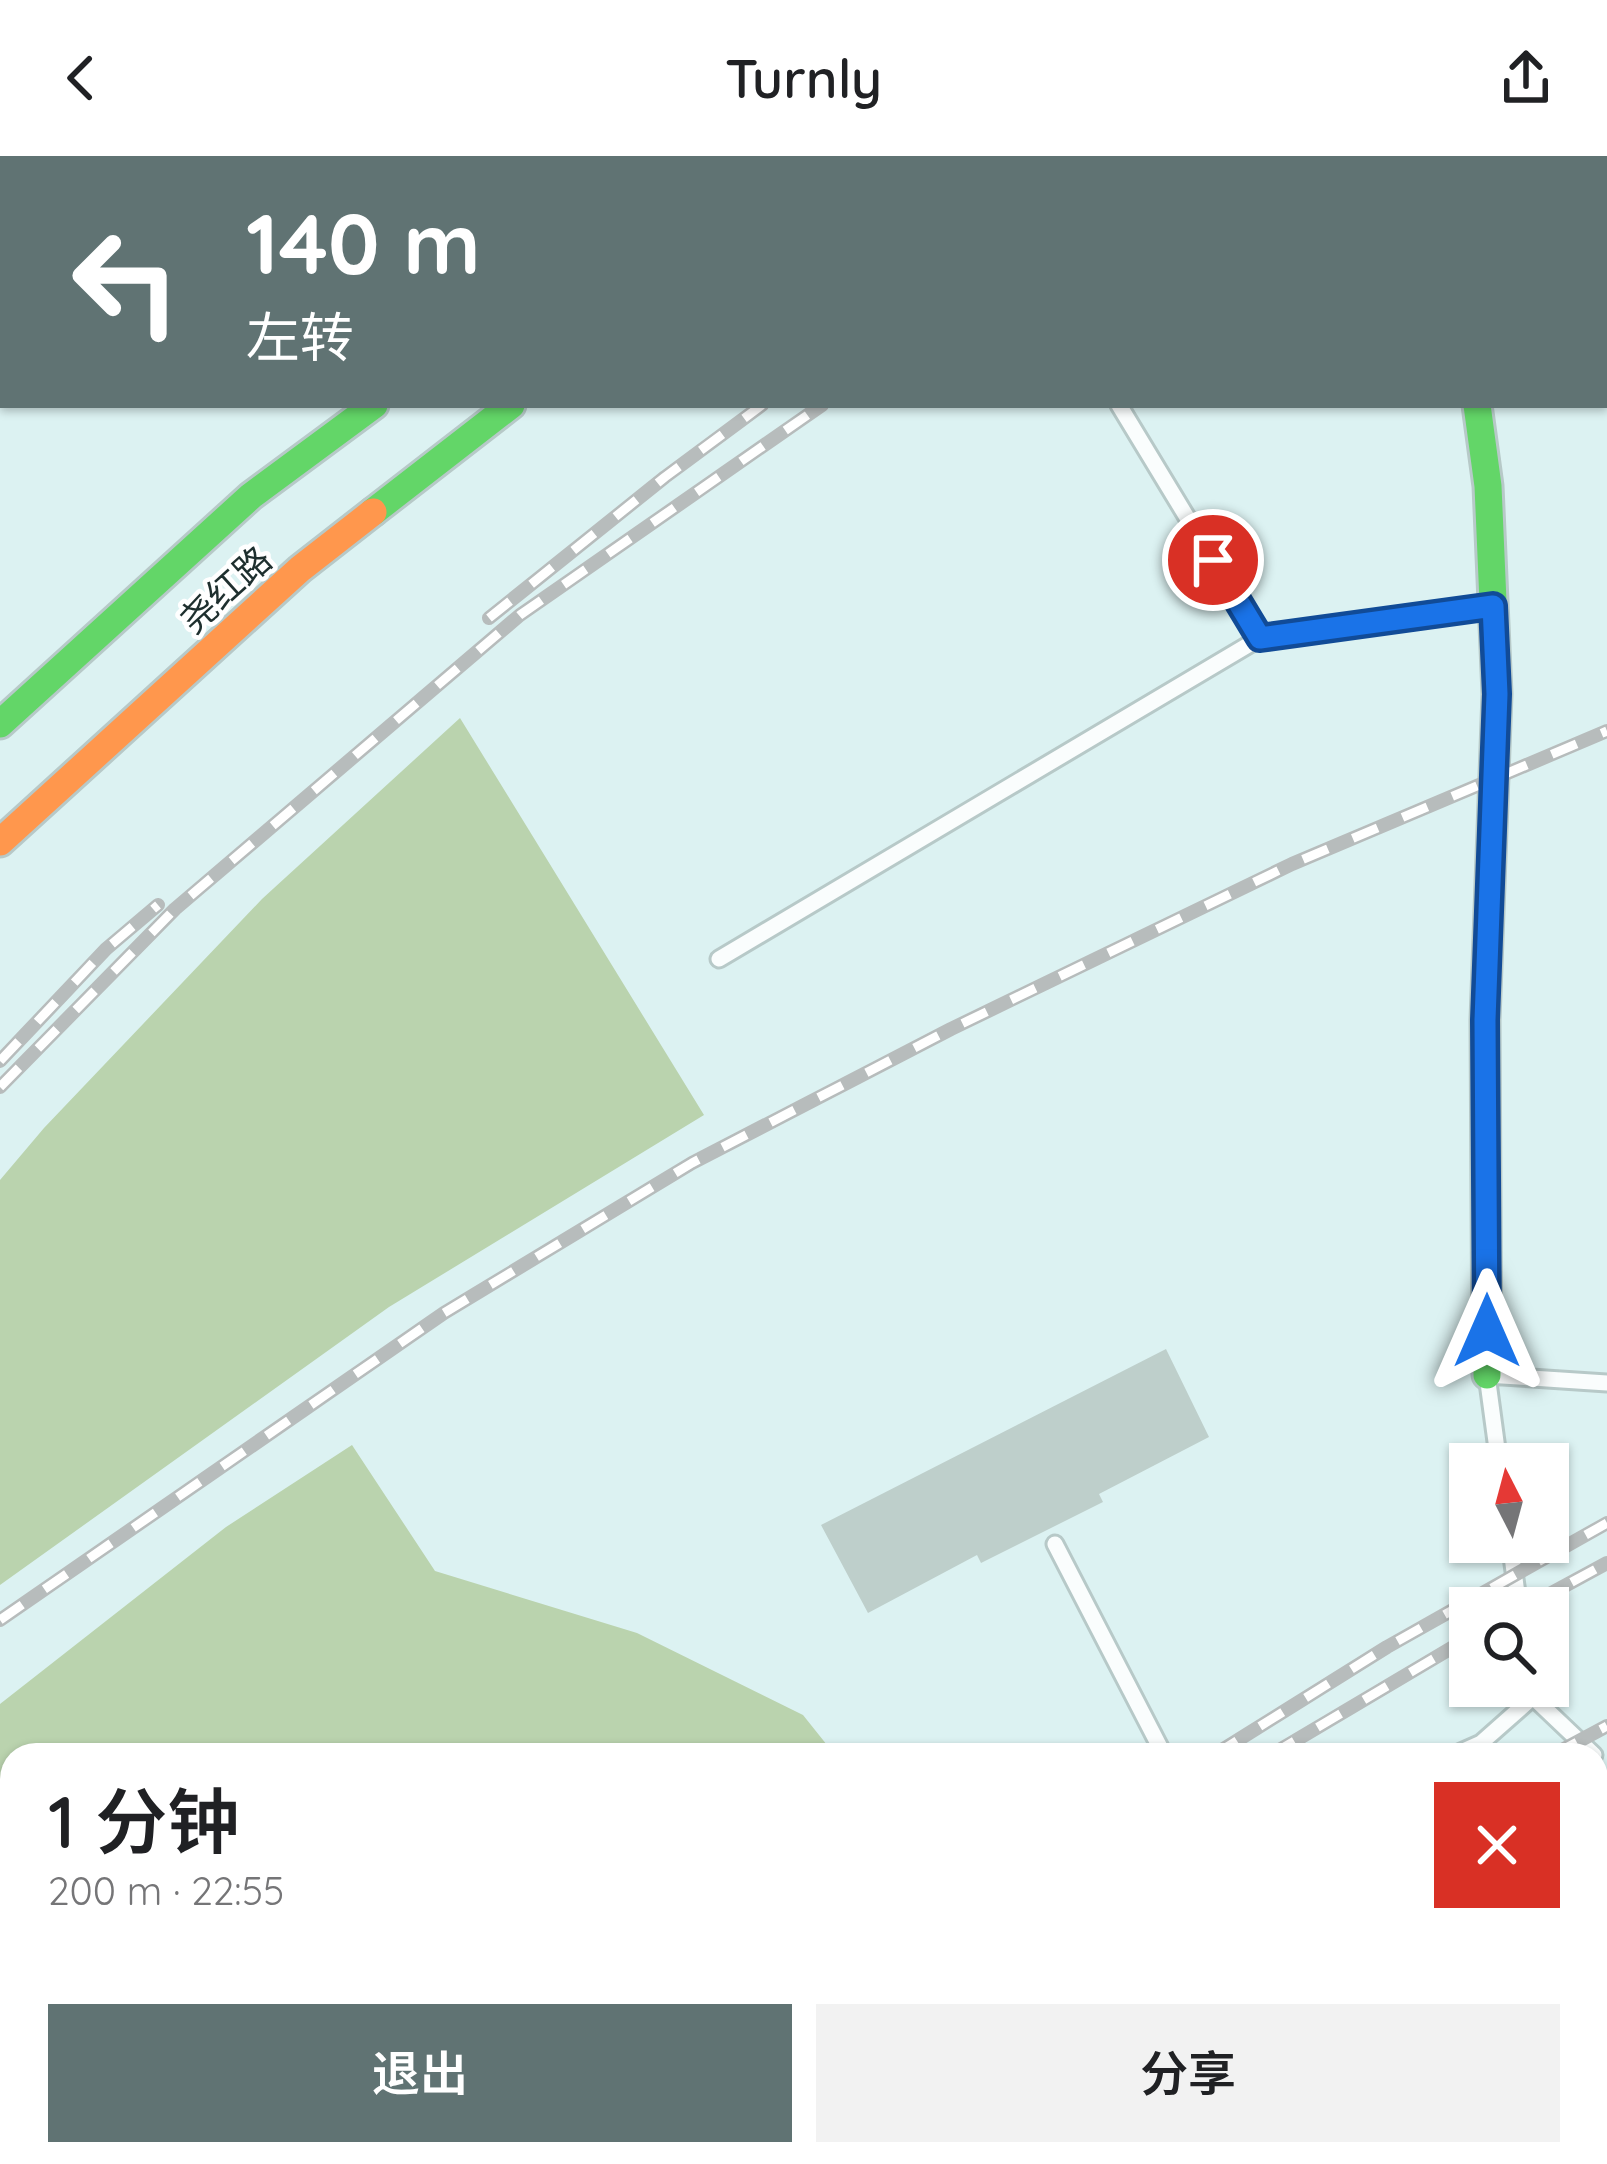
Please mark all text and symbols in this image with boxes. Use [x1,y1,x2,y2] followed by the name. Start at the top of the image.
[725,44,882,112] text: Turnly
[48,45,114,111] icon: back
[1493,45,1559,111] icon: share
[246,190,481,295] text: 140 m
[48,204,204,360] icon: left
[246,303,354,371] text: 左转
[1162,509,1264,611] pin
[1180,527,1246,593] icon: arrive
[170,536,280,642] street label: 尧红路
[1424,1268,1550,1394] position arrow
[1449,1443,1569,1563] north arrow
[1449,1443,1569,1707] map controls
[1449,1587,1569,1707] button: search
[48,1776,240,1866] text: 1 分钟
[1434,1782,1560,1908] button: close
[48,1866,284,1915] text: 200 m · 22:55
[48,2004,792,2142] button: 退出
[816,2004,1560,2142] button: 分享

